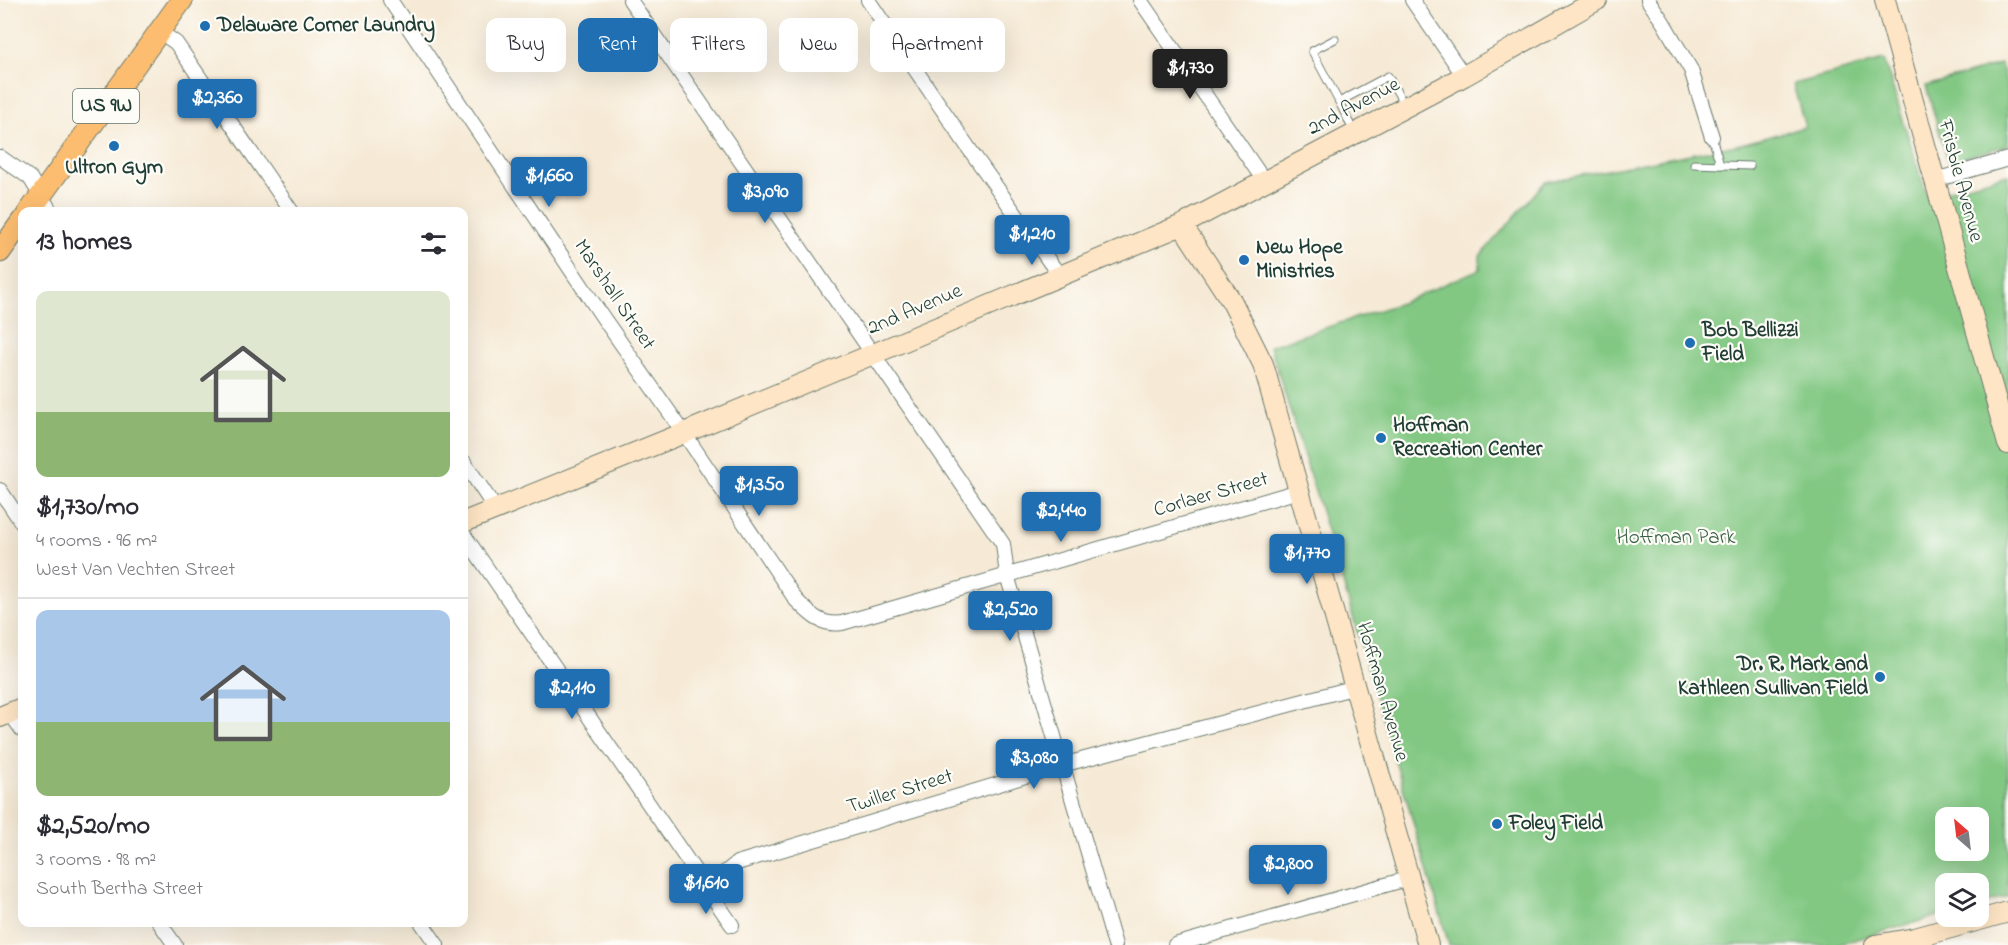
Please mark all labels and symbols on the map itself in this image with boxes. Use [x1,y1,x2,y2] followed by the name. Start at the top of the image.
[216,11,435,43] place label: Delaware Corner Laundry
[198,19,212,33] marker: Delaware Corner Laundry
[1141,49,1239,100] pin: $1,730
[1303,70,1406,144] street label: 2nd Avenue
[168,79,266,130] pin: $2,360
[73,89,139,123] road number: US 9W
[1929,116,1991,246] street label: Frisbie Avenue
[107,139,121,153] marker: Ultron Gym
[65,153,163,185] place label: Ultron Gym
[500,157,598,208] pin: $1,660
[716,173,814,224] pin: $3,090
[983,215,1081,266] pin: $1,210
[1256,233,1343,287] place label: New Hope Ministries
[566,234,662,356] street label: Marshall Street
[1237,253,1251,267] marker: New Hope Ministries
[863,276,968,343] street label: 2nd Avenue
[1701,316,1799,370] place label: Bob Bellizzi Field
[1683,336,1697,350] marker: Bob Bellizzi Field
[1393,411,1543,465] place label: Hoffman Recreation Center
[1374,431,1388,445] marker: Hoffman Recreation Center
[1150,464,1272,526] street label: Corlaer Street
[710,466,808,517] pin: $1,350
[1012,492,1110,543] pin: $2,440
[1617,523,1736,553] park label: Hoffman Park
[1258,534,1356,585] pin: $1,770
[961,591,1059,642] pin: $2,520
[1348,619,1416,766] street label: Hoffman Avenue
[1678,650,1868,704] place label: Dr. R. Mark and Kathleen Sullivan Field
[523,669,621,720] pin: $2,110
[1873,670,1887,684] marker: Dr. R. Mark and Kathleen Sullivan Field
[985,739,1083,790] pin: $3,080
[843,762,957,822] street label: Twiller Street
[1935,807,1989,861] north arrow
[1508,809,1603,841] place label: Foley Field
[1490,817,1504,831] marker: Foley Field
[1239,845,1337,896] pin: $2,800
[657,864,755,915] pin: $1,610

